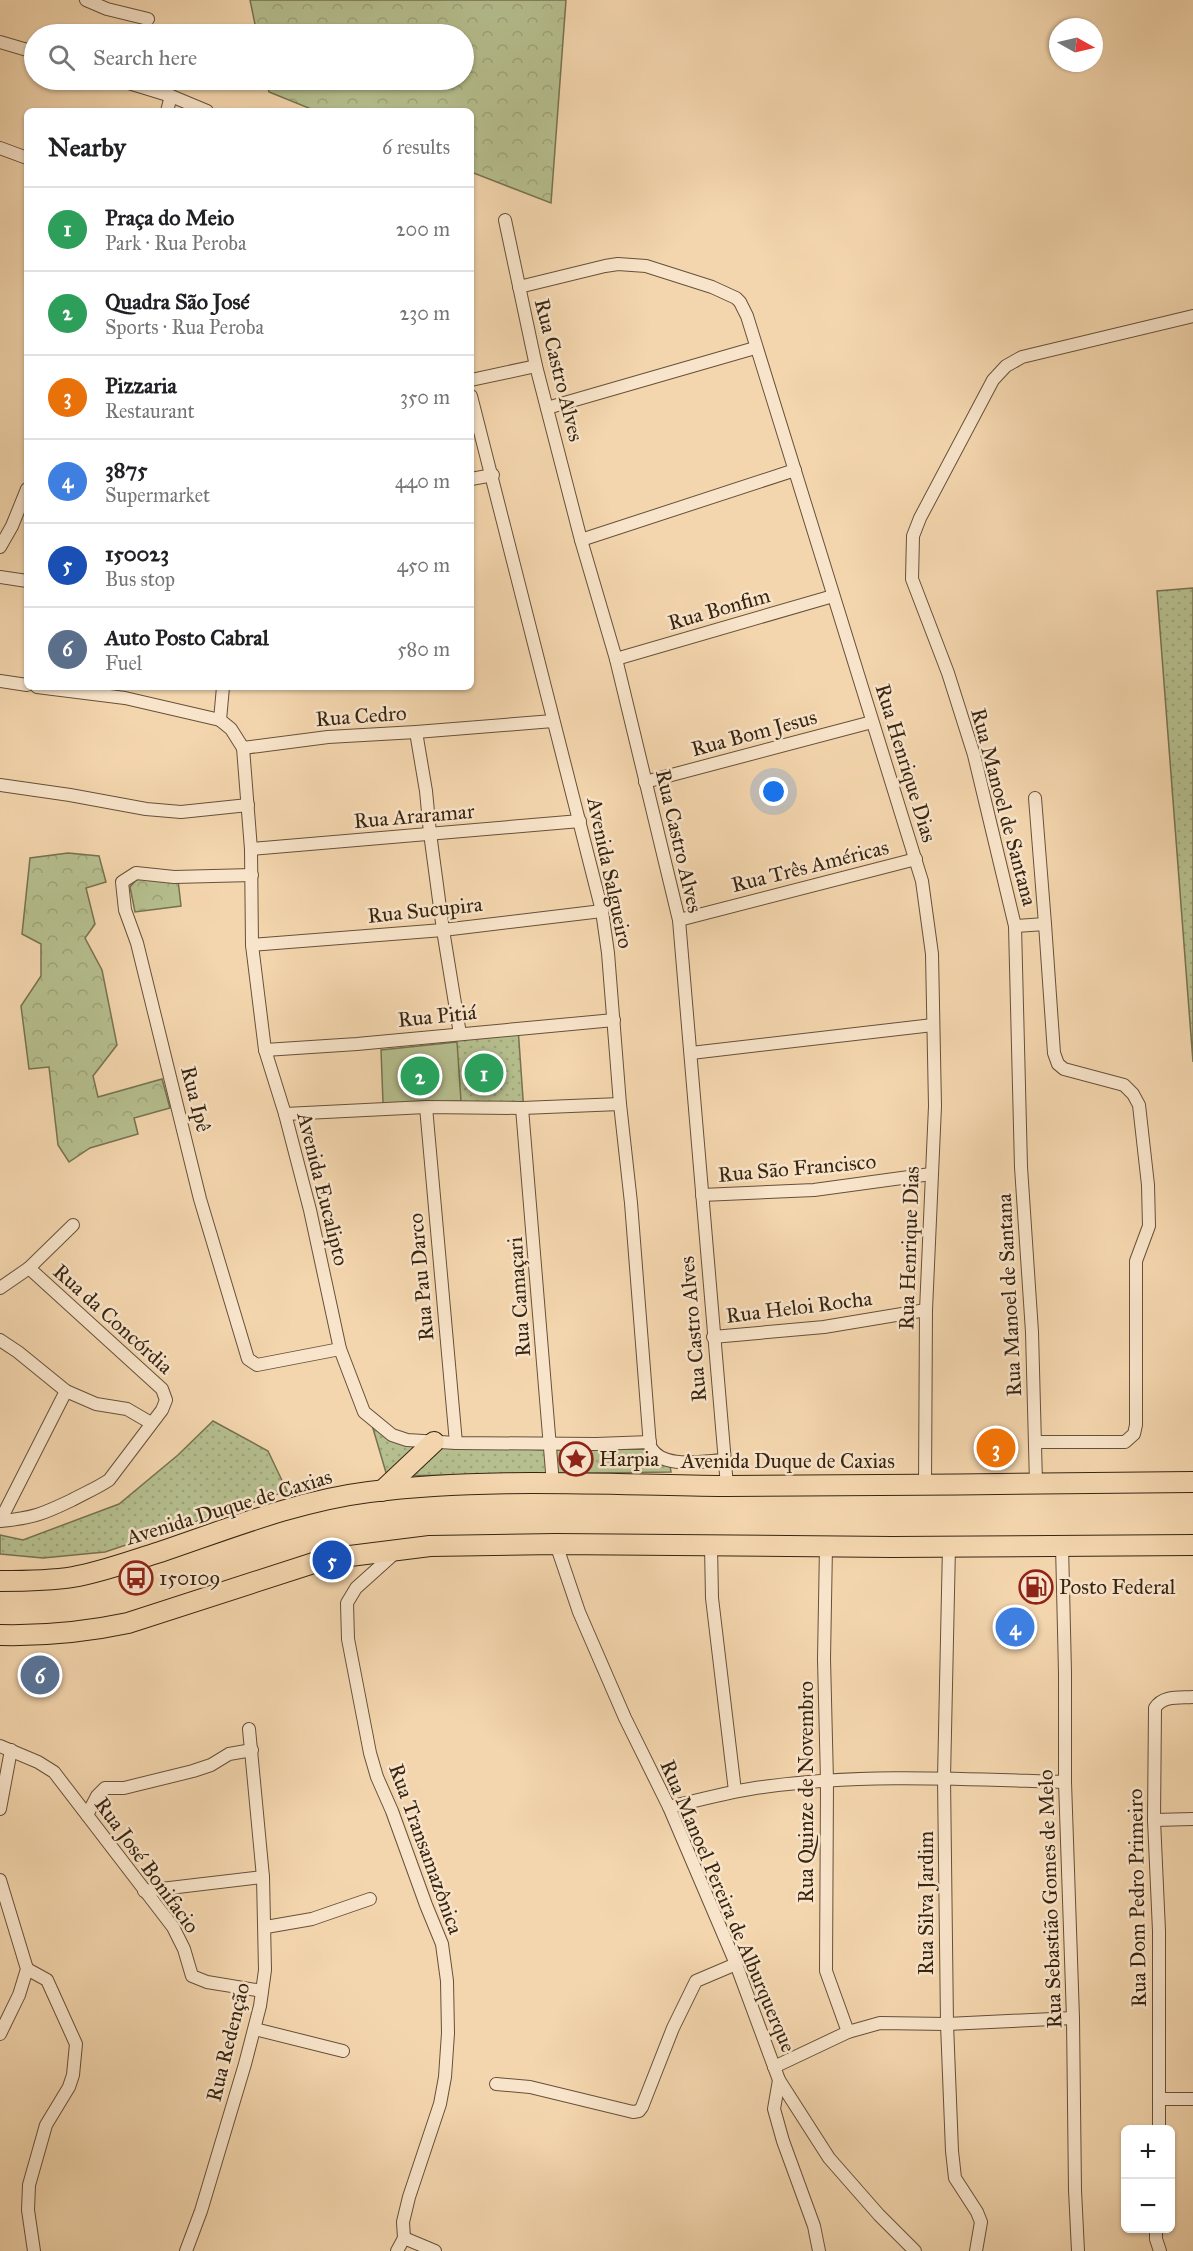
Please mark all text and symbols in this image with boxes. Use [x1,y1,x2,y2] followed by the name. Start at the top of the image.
[1049,18,1103,72] north arrow
[24,24,474,90] search box
[45,41,78,74] icon: search
[93,44,197,71] text: Search here
[48,131,126,163] text: Nearby
[382,135,450,159] text: 6 results
[105,204,234,231] text: Praça do Meio
[64,217,71,241] text: 1
[396,217,450,241] text: 200 m
[105,231,247,255] text: Park · Rua Peroba
[105,288,250,315] text: Quadra São José
[529,296,589,444] street label: Rua Castro Alves
[63,301,72,325] text: 2
[399,301,450,325] text: 230 m
[105,315,264,339] text: Sports · Rua Peroba
[105,372,177,399] text: Pizzaria
[64,385,72,409] text: 3
[400,385,450,409] text: 350 m
[105,399,195,423] text: Restaurant
[105,456,147,483] text: 3875
[62,469,73,493] text: 4
[395,469,450,493] text: 440 m
[105,483,210,507] text: Supermarket
[105,540,169,567] text: 150023
[63,553,72,577] text: 5
[397,553,450,577] text: 450 m
[105,567,175,591] text: Bus stop
[665,582,773,636] street label: Rua Bonfim
[105,624,269,651] text: Auto Posto Cabral
[62,637,73,661] text: 6
[397,637,450,661] text: 580 m
[105,651,142,675] text: Fuel
[870,681,942,845] street label: Rua Henrique Dias
[315,700,408,732] street label: Rua Cedro
[688,704,820,762] street label: Rua Bom Jesus
[965,705,1043,909] street label: Rua Manoel de Santana
[650,767,708,915] street label: Rua Castro Alves
[759,777,788,806] your location
[581,794,639,951] street label: Avenida Salgueiro
[352,798,476,834] street label: Rua Araramar
[729,834,891,898] street label: Rua Três Américas
[366,891,484,929] street label: Rua Sucupira
[396,999,478,1033] street label: Rua Pitiá
[464,1050,504,1096] pin: 1
[400,1054,440,1098] pin: 2
[175,1063,217,1135] street label: Rua Ipê
[291,1109,355,1269] street label: Avenida Eucalipto
[717,1148,877,1188] street label: Rua São Francisco
[893,1166,925,1330] street label: Rua Henrique Dias
[991,1193,1027,1397] street label: Rua Manoel de Santana
[402,1212,440,1342] street label: Rua Pau Darco
[502,1236,536,1358] street label: Rua Camaçari
[674,1255,712,1403] street label: Rua Castro Alves
[48,1258,178,1380] street label: Rua da Concórdia
[724,1285,874,1329] street label: Rua Heloi Rocha
[976,1426,1016,1470] pin: 3
[558,1441,594,1477] place icon: Harpia
[599,1446,659,1472] place label: Harpia
[680,1448,895,1474] street label: Avenida Duque de Caxias
[122,1463,335,1551] street label: Avenida Duque de Caxias
[312,1538,352,1582] pin: 5
[118,1560,154,1596] bus stop icon: 150109
[159,1565,221,1591] place label: 150109
[1018,1569,1054,1605] fuel station icon: Posto Federal
[1059,1574,1176,1600] place label: Posto Federal
[996,1604,1034,1650] pin: 4
[20,1652,60,1698] pin: 6
[793,1681,819,1903] street label: Rua Quinze de Novembro
[654,1756,802,2056] street label: Rua Manoel Pereira de Alburquerque
[383,1760,469,1938] street label: Rua Transamazônica
[1032,1769,1068,2029] street label: Rua Sebastião Gomes de Melo
[1122,1788,1152,2007] street label: Rua Dom Pedro Primeiro
[89,1792,205,1938] street label: Rua José Bonifacio
[913,1830,939,1975] street label: Rua Silva Jardim
[201,1980,255,2104] street label: Rua Redenção
[1121,2125,1175,2233] map controls
[1121,2125,1175,2179] button: +
[1121,2179,1175,2233] button: −

